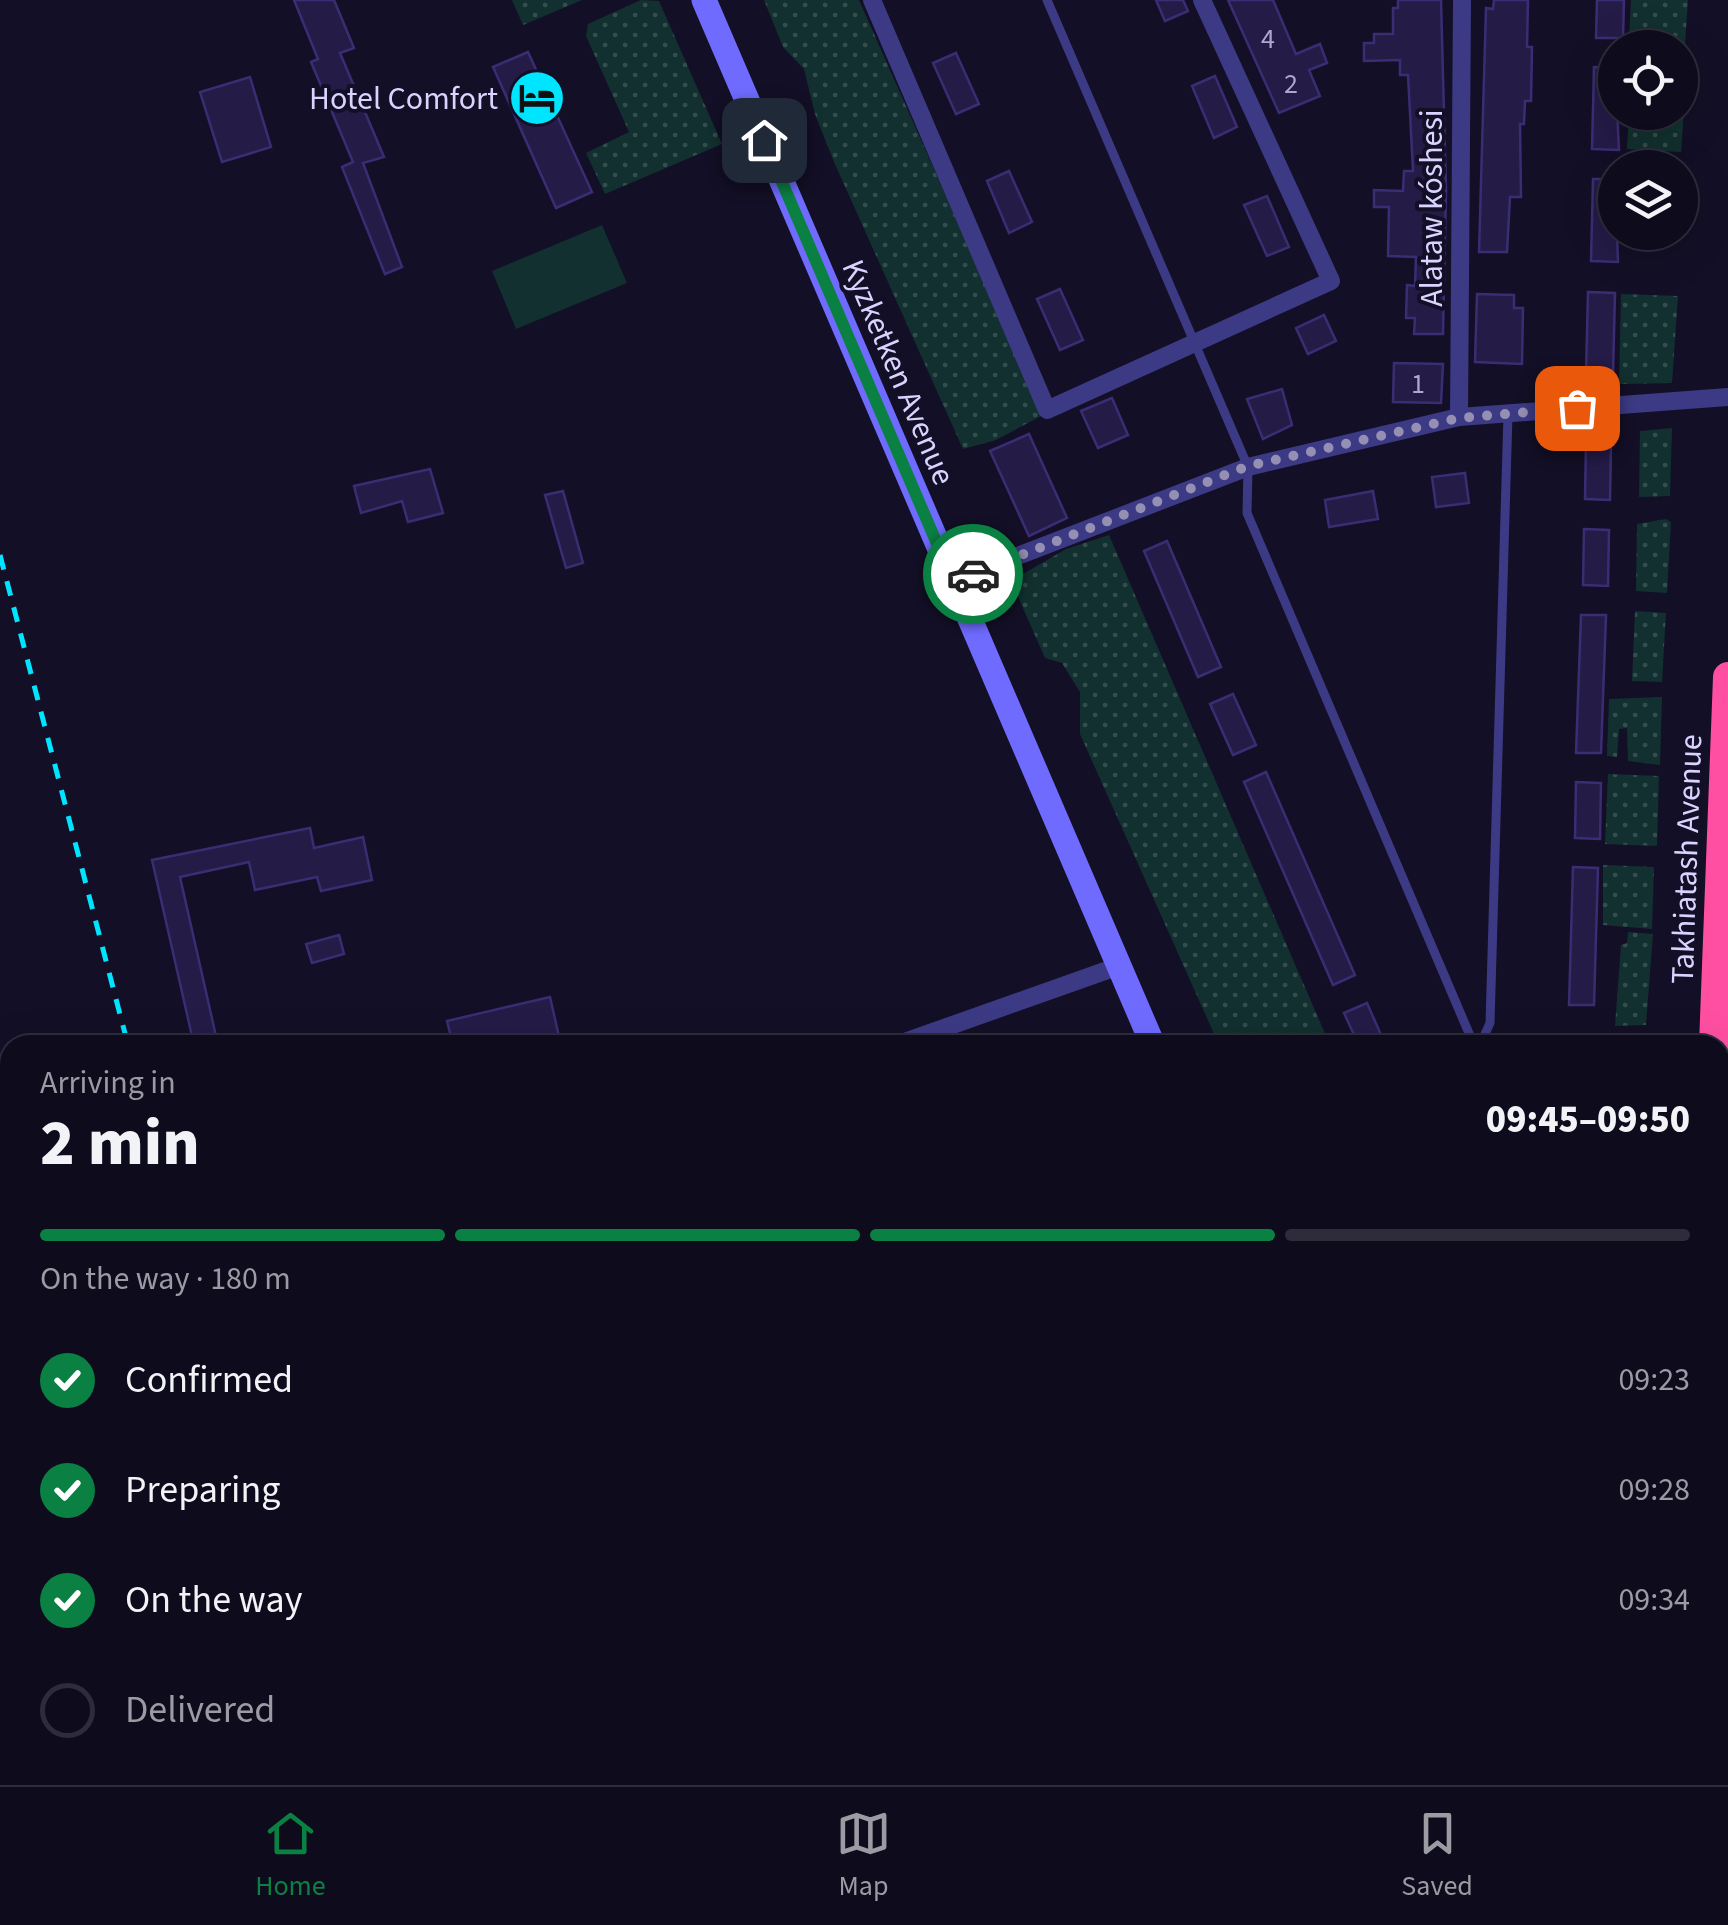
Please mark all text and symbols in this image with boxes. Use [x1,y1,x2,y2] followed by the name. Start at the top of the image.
[1261,19,1275,59] house number: 4
[1598,30,1698,250] map controls
[1598,30,1698,130] button: locate
[1284,64,1298,104] house number: 2
[507,68,567,128] hotel icon: Hotel Comfort
[309,76,498,122] place label: Hotel Comfort
[722,98,807,183] pin
[1409,109,1455,307] street label: Alataw kóshesi
[737,113,792,168] icon: home
[1598,150,1698,250] button: layers
[830,252,966,492] street label: Kyzketken Avenue
[1411,364,1425,404] house number: 1
[1535,366,1620,451] pin
[1550,381,1605,436] icon: bag
[923,524,1023,624] courier
[946,547,1001,602] icon: car
[1660,733,1714,985] street label: Takhiatash Avenue
[40,1060,176,1106] text: Arriving in
[1486,1093,1690,1147] text: 09:45–09:50
[40,1097,200,1190] text: 2 min
[40,1256,291,1302] text: On the way · 180 m
[40,1353,95,1408] icon: check
[125,1353,293,1407] text: Confirmed
[1618,1357,1690,1403] text: 09:23
[40,1463,95,1518] icon: check
[125,1463,280,1517] text: Preparing
[1618,1467,1690,1513] text: 09:28
[40,1573,95,1628] icon: check
[125,1573,302,1627] text: On the way
[1618,1577,1690,1623] text: 09:34
[125,1683,275,1737] text: Delivered
[255,1806,326,1906] tab: Home
[836,1806,891,1906] tab: Map
[1401,1806,1473,1906] tab: Saved

